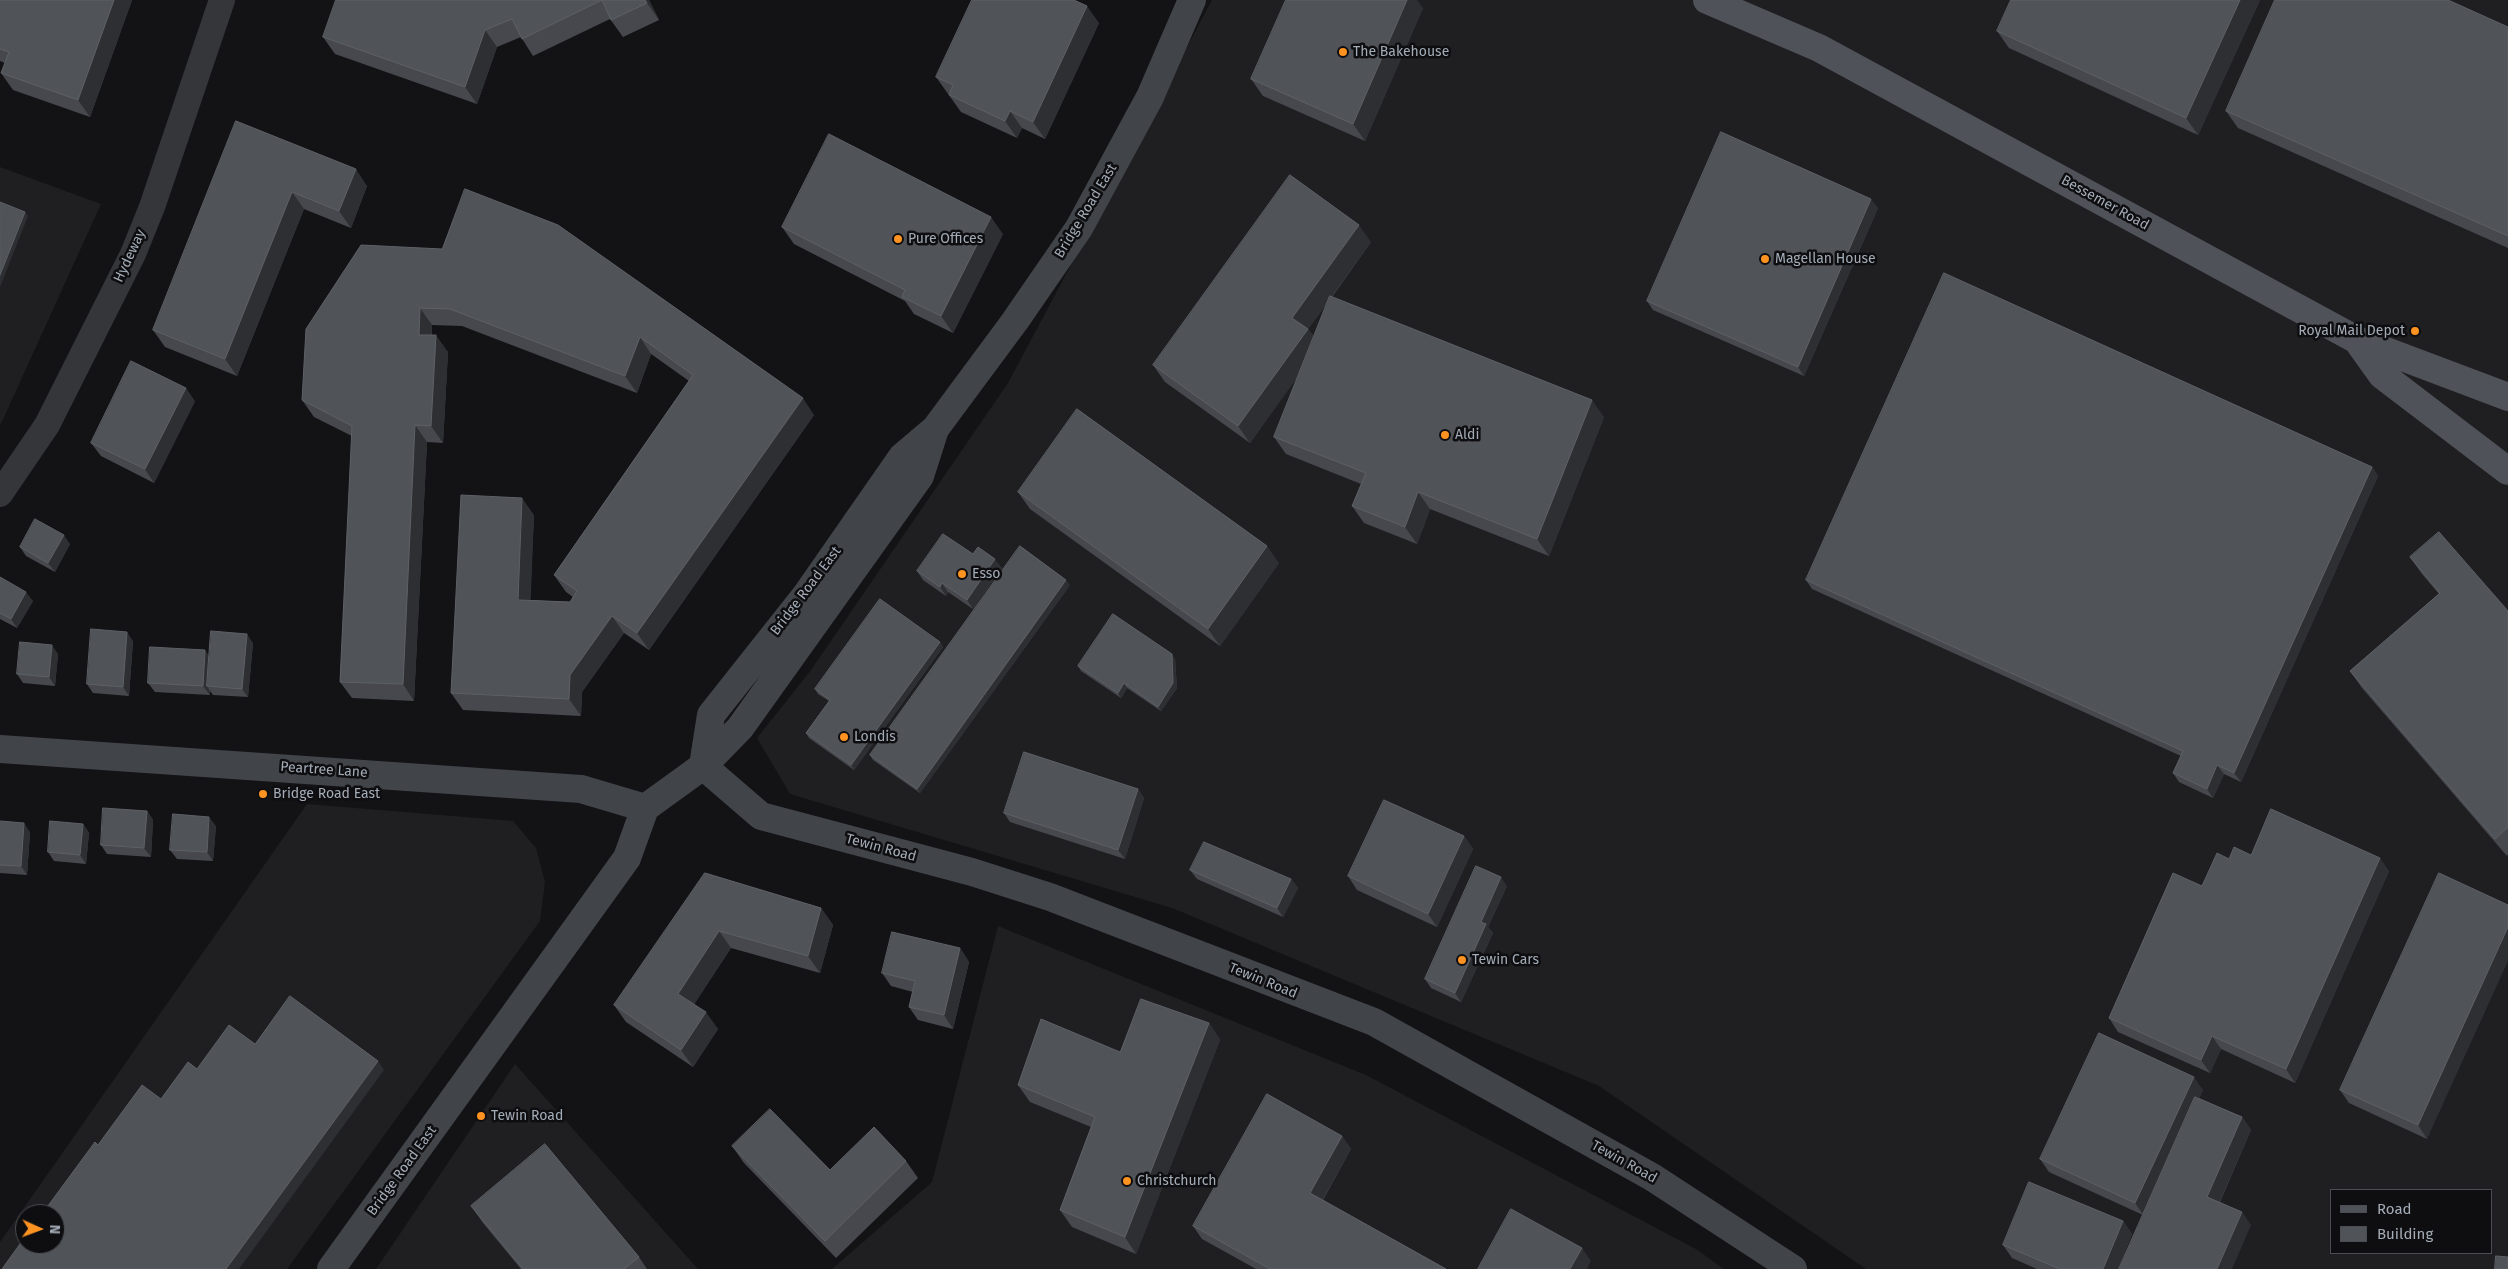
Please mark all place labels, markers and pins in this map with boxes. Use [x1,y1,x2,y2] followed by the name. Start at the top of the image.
[1353,44,1449,60] place label: The Bakehouse
[1337,46,1349,58] marker: The Bakehouse
[908,231,983,247] place label: Pure Offices
[892,233,904,245] marker: Pure Offices
[1775,251,1876,267] place label: Magellan House
[1759,253,1771,265] marker: Magellan House
[2298,323,2405,339] place label: Royal Mail Depot
[2409,325,2421,337] marker: Royal Mail Depot
[1455,427,1479,443] place label: Aldi
[1439,429,1451,441] marker: Aldi
[972,566,1001,582] place label: Esso
[956,568,968,580] marker: Esso
[854,729,896,745] place label: Londis
[838,731,850,743] marker: Londis
[273,786,380,802] place label: Bridge Road East
[257,788,269,800] marker: Bridge Road East
[1472,952,1539,968] place label: Tewin Cars
[1456,954,1468,966] marker: Tewin Cars
[491,1108,563,1124] place label: Tewin Road
[475,1110,487,1122] marker: Tewin Road
[1137,1173,1217,1189] place label: Christchurch
[1121,1175,1133,1187] marker: Christchurch

